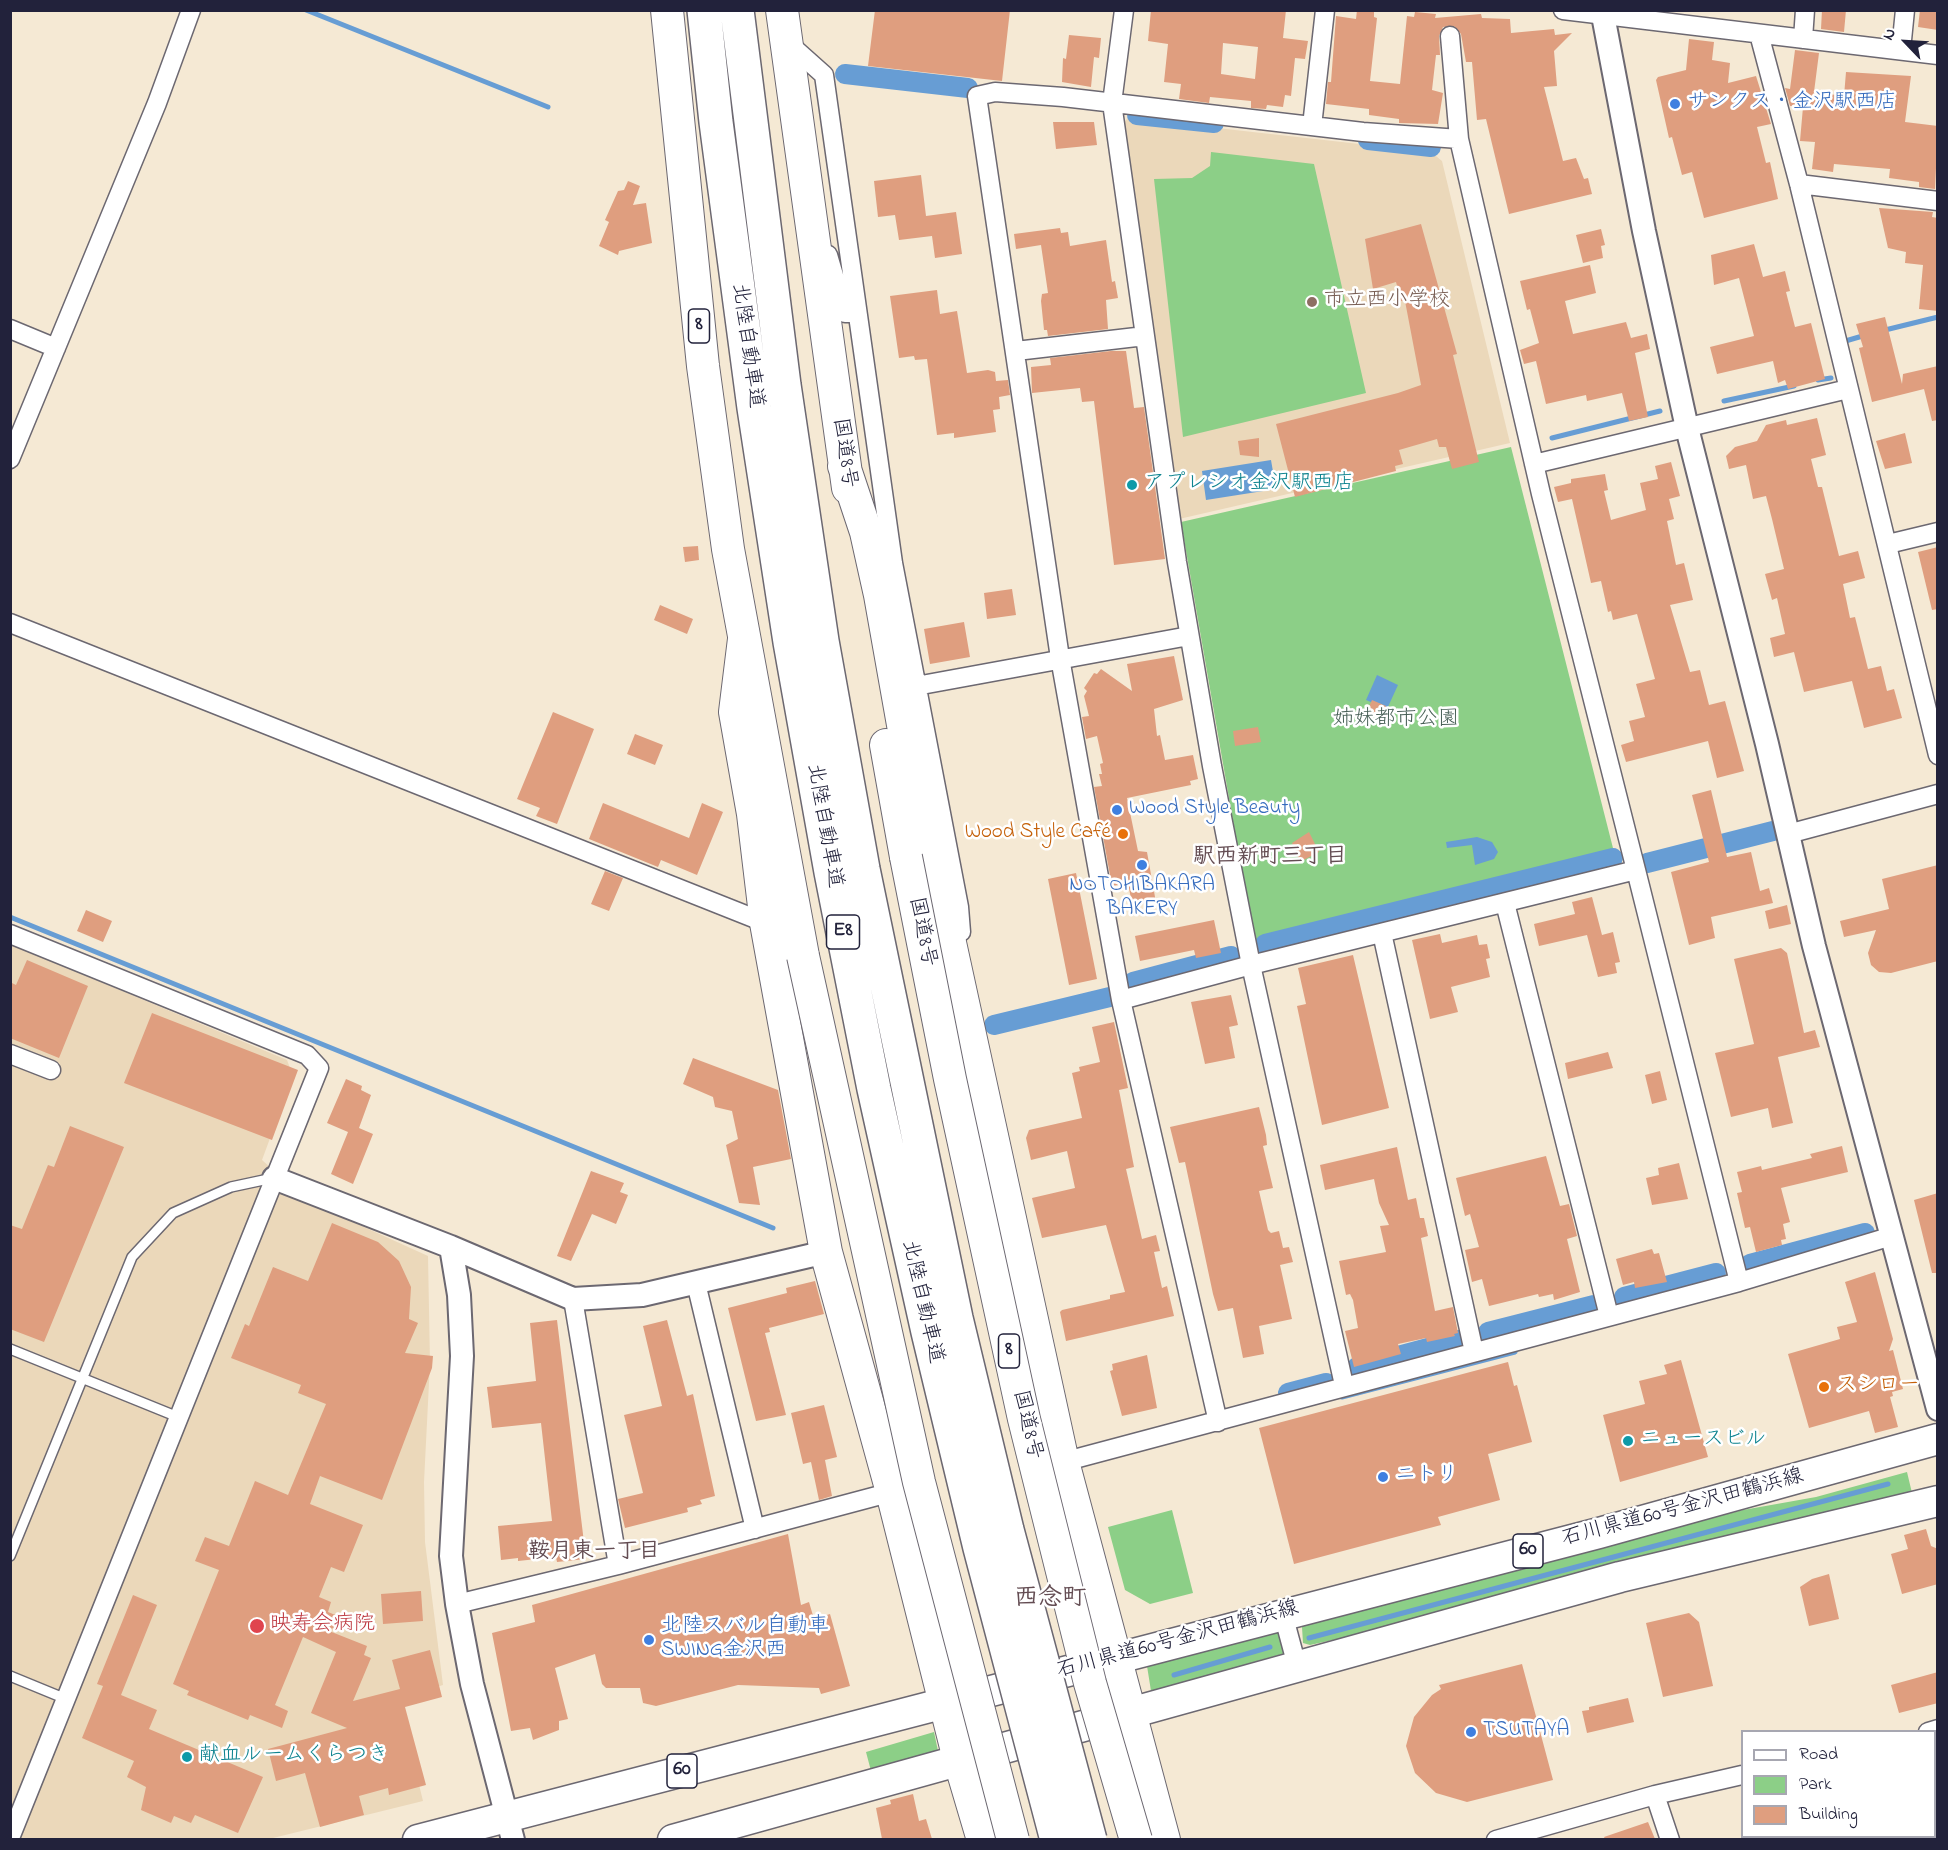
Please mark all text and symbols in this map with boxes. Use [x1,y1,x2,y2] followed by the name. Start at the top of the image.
[1876,12,1936,72] north arrow
[1877,24,1903,44] text: N
[1687,91,1897,117] place label: サンクス・金沢駅西店
[1668,97,1682,111] marker: サンクス・金沢駅西店
[725,282,767,410] street label: 北陸自動車道
[1324,289,1450,315] place label: 市立西小学校
[1305,295,1319,309] marker: 市立西小学校
[688,309,710,343] road number: 8
[826,416,860,490] street label: 国道8号
[1144,472,1354,498] place label: アプレシオ金沢駅西店
[1125,478,1139,492] marker: アプレシオ金沢駅西店
[1333,708,1459,734] park label: 姉妹都市公園
[800,762,846,890] street label: 北陸自動車道
[1129,797,1300,823] place label: Wood Style Beauty
[1110,803,1124,817] marker: Wood Style Beauty
[965,821,1111,847] place label: Wood Style Café
[1116,827,1130,841] marker: Wood Style Café
[1193,845,1347,871] district label: 駅西新町三丁目
[1135,858,1149,872] marker: NOTOHIBAKARA BAKERY
[1069,874,1215,924] place label: NOTOHIBAKARA BAKERY
[902,895,940,969] street label: 国道8号
[826,915,860,949] road number: E8
[895,1238,947,1366] street label: 北陸自動車道
[998,1334,1020,1368] road number: 8
[1836,1374,1920,1400] place label: スシロー
[1817,1380,1831,1394] marker: スシロー
[1006,1388,1046,1462] street label: 国道8号
[1640,1428,1766,1454] place label: ニュースビル
[1621,1434,1635,1448] marker: ニュースビル
[1395,1464,1458,1490] place label: ニトリ
[1559,1465,1807,1553] street label: 石川県道60号金沢田鶴浜線
[1376,1470,1390,1484] marker: ニトリ
[1513,1534,1543,1568] road number: 60
[528,1540,660,1566] district label: 鞍月東一丁目
[1014,1586,1086,1614] district label: 西念町
[1054,1597,1302,1685] street label: 石川県道60号金沢田鶴浜線
[270,1613,375,1639] place label: 映寿会病院
[661,1615,829,1665] place label: 北陸スバル自動車 SWING金沢西
[248,1617,266,1635] marker: 映寿会病院
[642,1633,656,1647] marker: 北陸スバル自動車 SWING金沢西
[1483,1719,1569,1745] place label: TSUTAYA
[1464,1725,1478,1739] marker: TSUTAYA
[1741,1730,1936,1838] legend
[1799,1742,1838,1768] text: Road
[199,1744,389,1770] place label: 献血ルームくらつき
[180,1750,194,1764] marker: 献血ルームくらつき
[667,1754,697,1788] road number: 60
[1799,1772,1832,1798] text: Park
[1799,1802,1858,1828] text: Building

